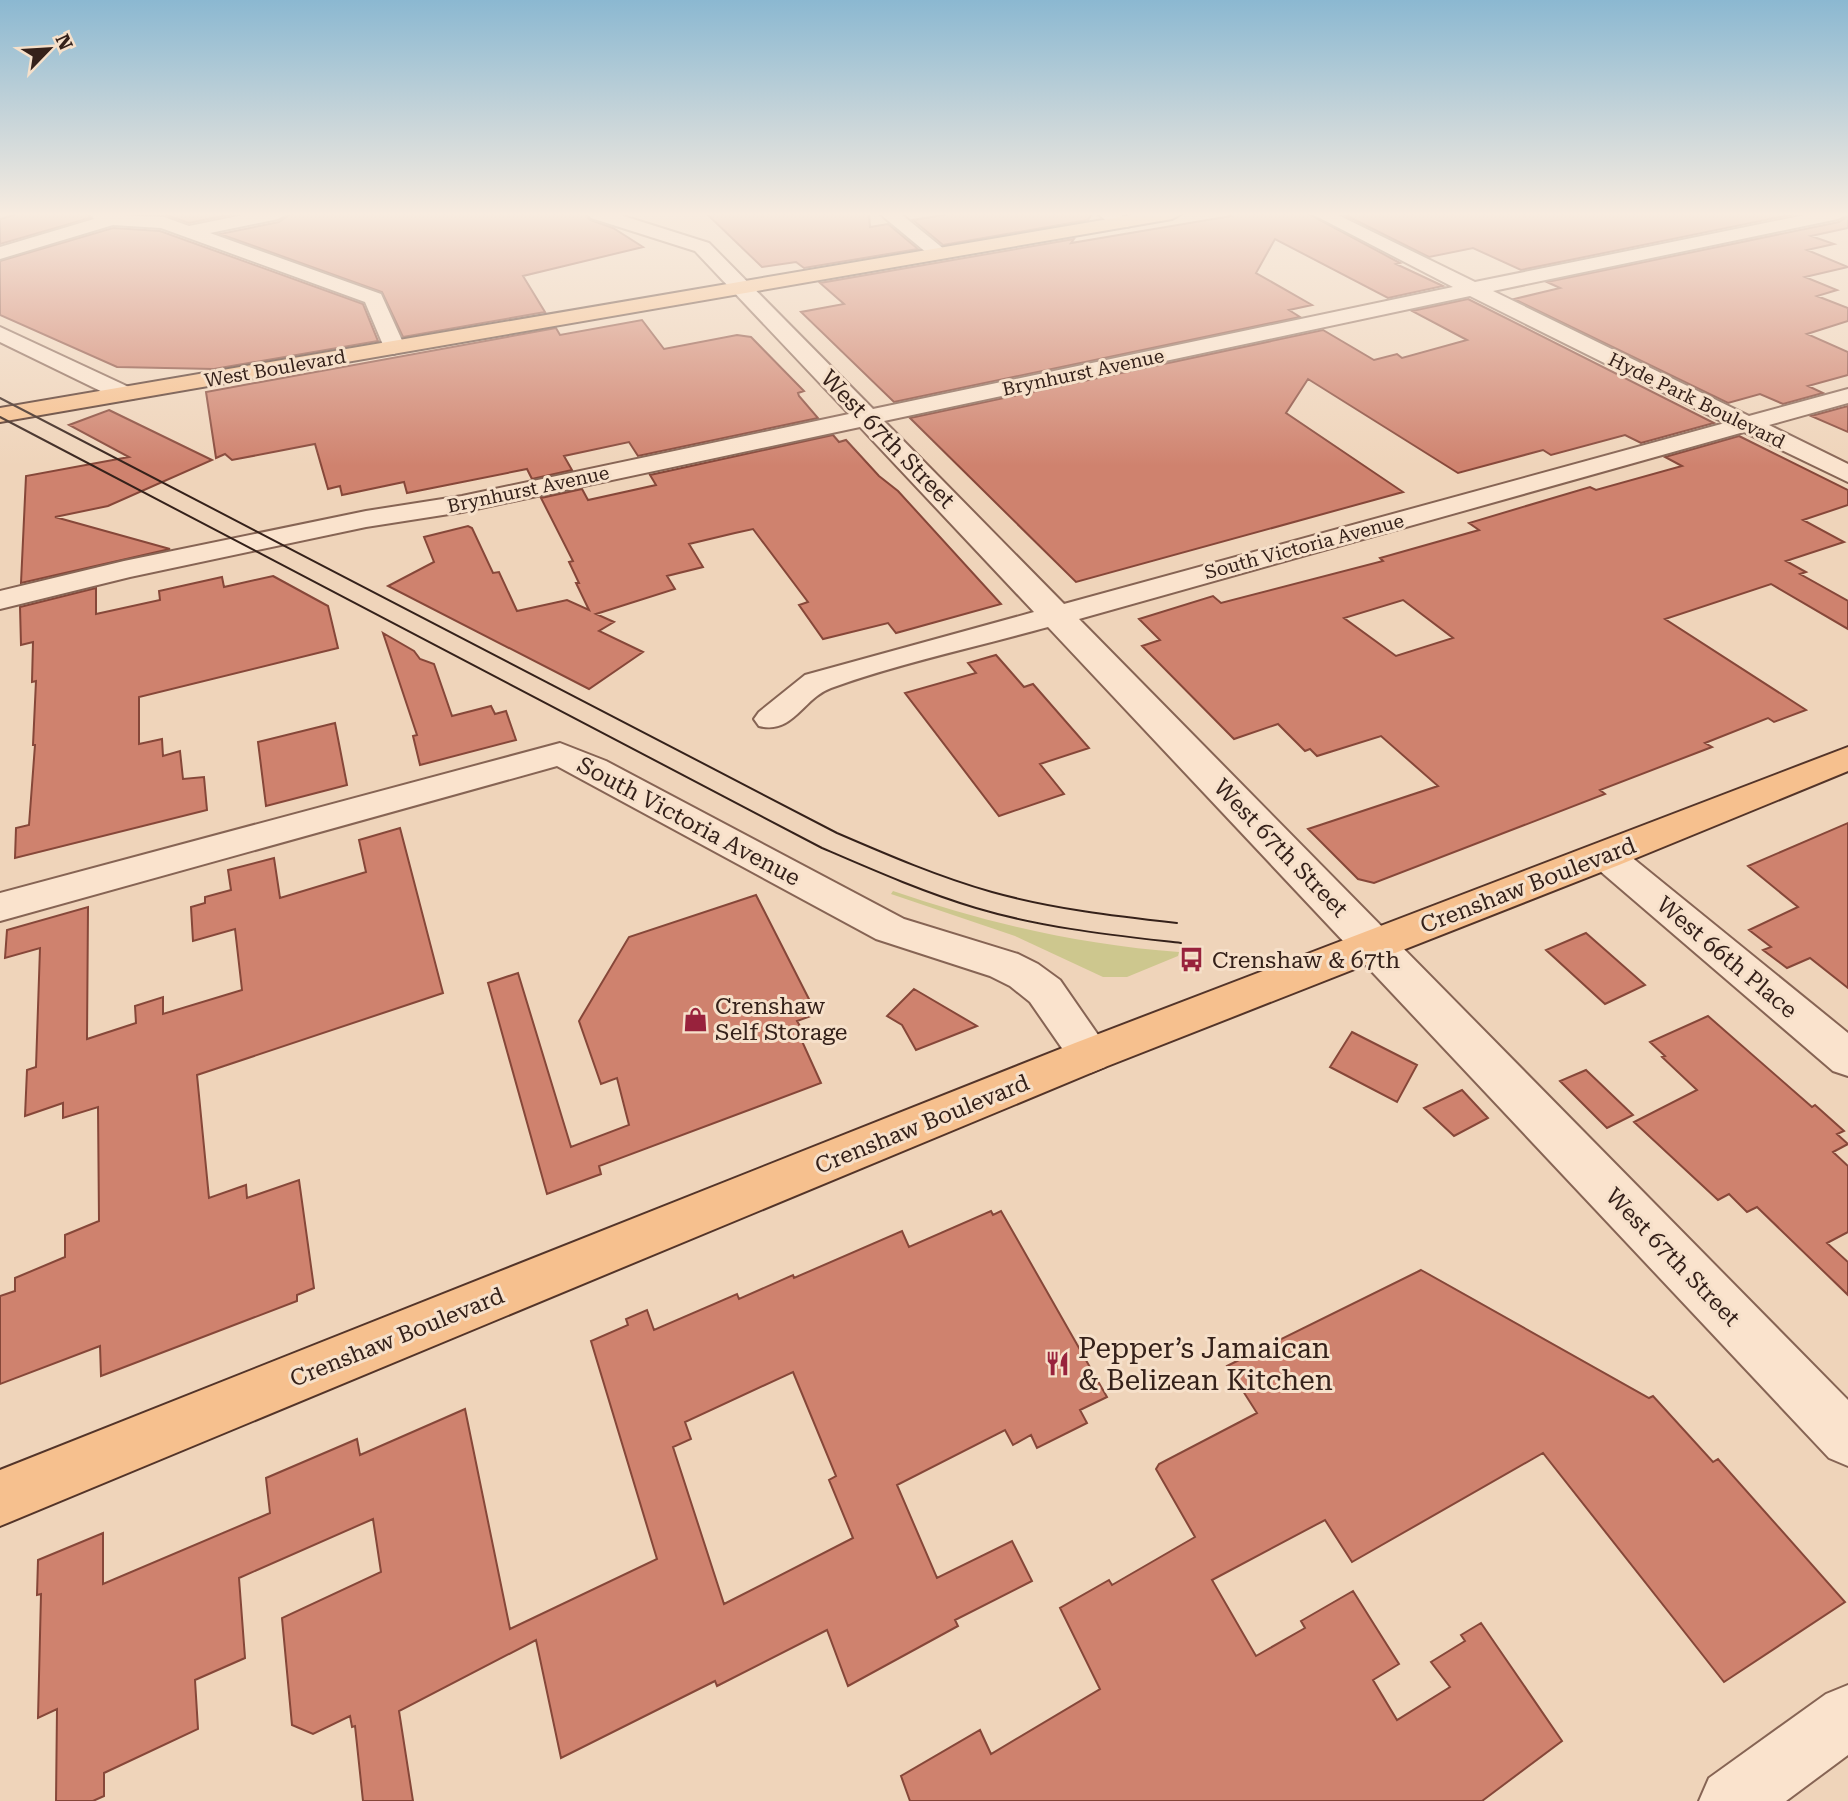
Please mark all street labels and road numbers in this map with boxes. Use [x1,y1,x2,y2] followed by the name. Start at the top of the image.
[1000,344,1166,401] street label: Brynhurst Avenue
[203,345,347,392] street label: West Boulevard
[1605,348,1789,453] street label: Hyde Park Boulevard
[815,365,961,514] street label: West 67th Street
[445,461,611,518] street label: Brynhurst Avenue
[1202,509,1406,584] street label: South Victoria Avenue
[573,751,805,892] street label: South Victoria Avenue
[1208,774,1354,923] street label: West 67th Street
[1417,832,1640,939] street label: Crenshaw Boulevard
[1651,891,1802,1024] street label: West 66th Place
[811,1069,1033,1180] street label: Crenshaw Boulevard
[1600,1183,1746,1332] street label: West 67th Street
[286,1282,508,1393] street label: Crenshaw Boulevard

